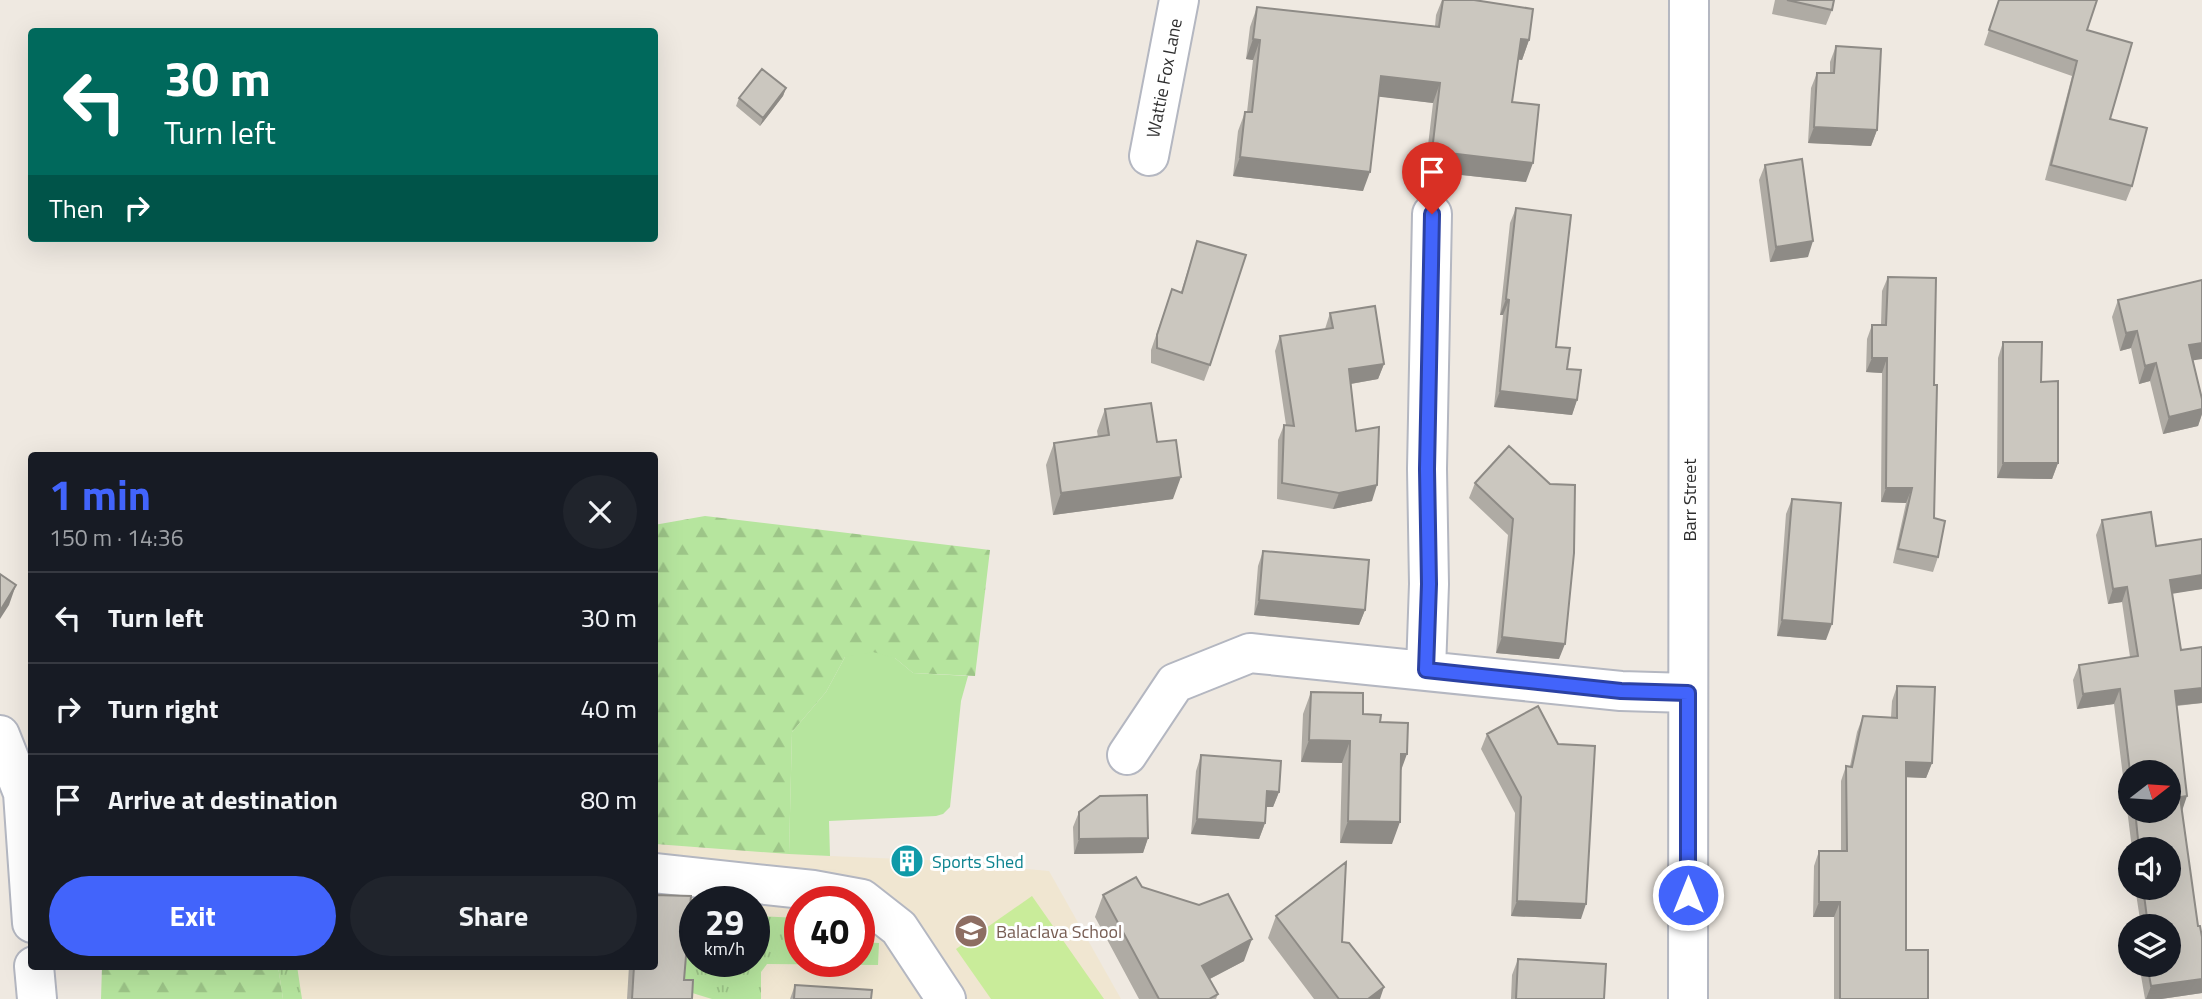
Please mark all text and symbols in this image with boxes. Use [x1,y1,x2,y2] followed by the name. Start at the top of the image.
[1139,16,1189,140] street label: Wattie Fox Lane
[164,40,271,115] text: 30 m
[49,56,140,147] icon: left
[164,108,276,156] text: Turn left
[1402,142,1462,214] pin
[1413,153,1451,191] icon: arrive
[49,189,104,228] text: Then
[118,189,156,227] icon: right
[1676,458,1703,541] street label: Barr Street
[49,462,151,526] text: 1 min
[563,475,637,549] button: close
[49,520,184,555] text: 150 m · 14:36
[108,598,203,637] text: Turn left
[580,598,637,637] text: 30 m
[49,599,87,637] icon: left
[108,689,219,728] text: Turn right
[580,689,637,728] text: 40 m
[49,690,87,728] icon: right
[2118,760,2180,822] north arrow
[2118,760,2181,977] map controls
[108,780,338,819] text: Arrive at destination
[580,780,637,819] text: 80 m
[49,781,87,819] icon: arrive
[2118,837,2181,900] button: sound
[888,842,926,880] building icon: Sports Shed
[932,848,1024,875] place label: Sports Shed
[1651,858,1725,932] position arrow
[49,876,336,956] button: Exit
[350,876,637,956] button: Share
[784,886,875,977] speed limit sign: 40
[705,895,744,949] text: 29
[952,912,990,950] school or university icon: Balaclava School
[2118,914,2181,977] button: layers
[996,918,1122,945] place label: Balaclava School
[704,935,745,962] text: km/h

